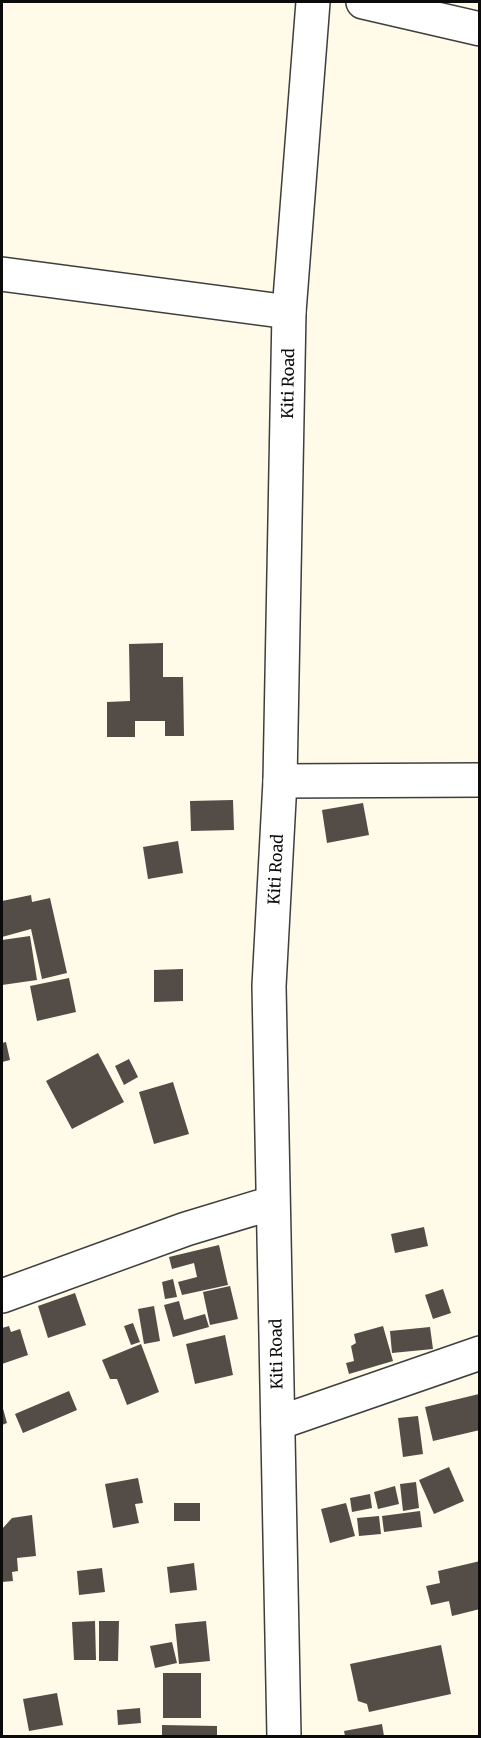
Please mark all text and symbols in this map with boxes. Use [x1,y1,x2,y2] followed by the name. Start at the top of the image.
[277,348,298,419] street label: Kiti Road
[263,833,287,905] street label: Kiti Road
[265,1318,287,1390] street label: Kiti Road

